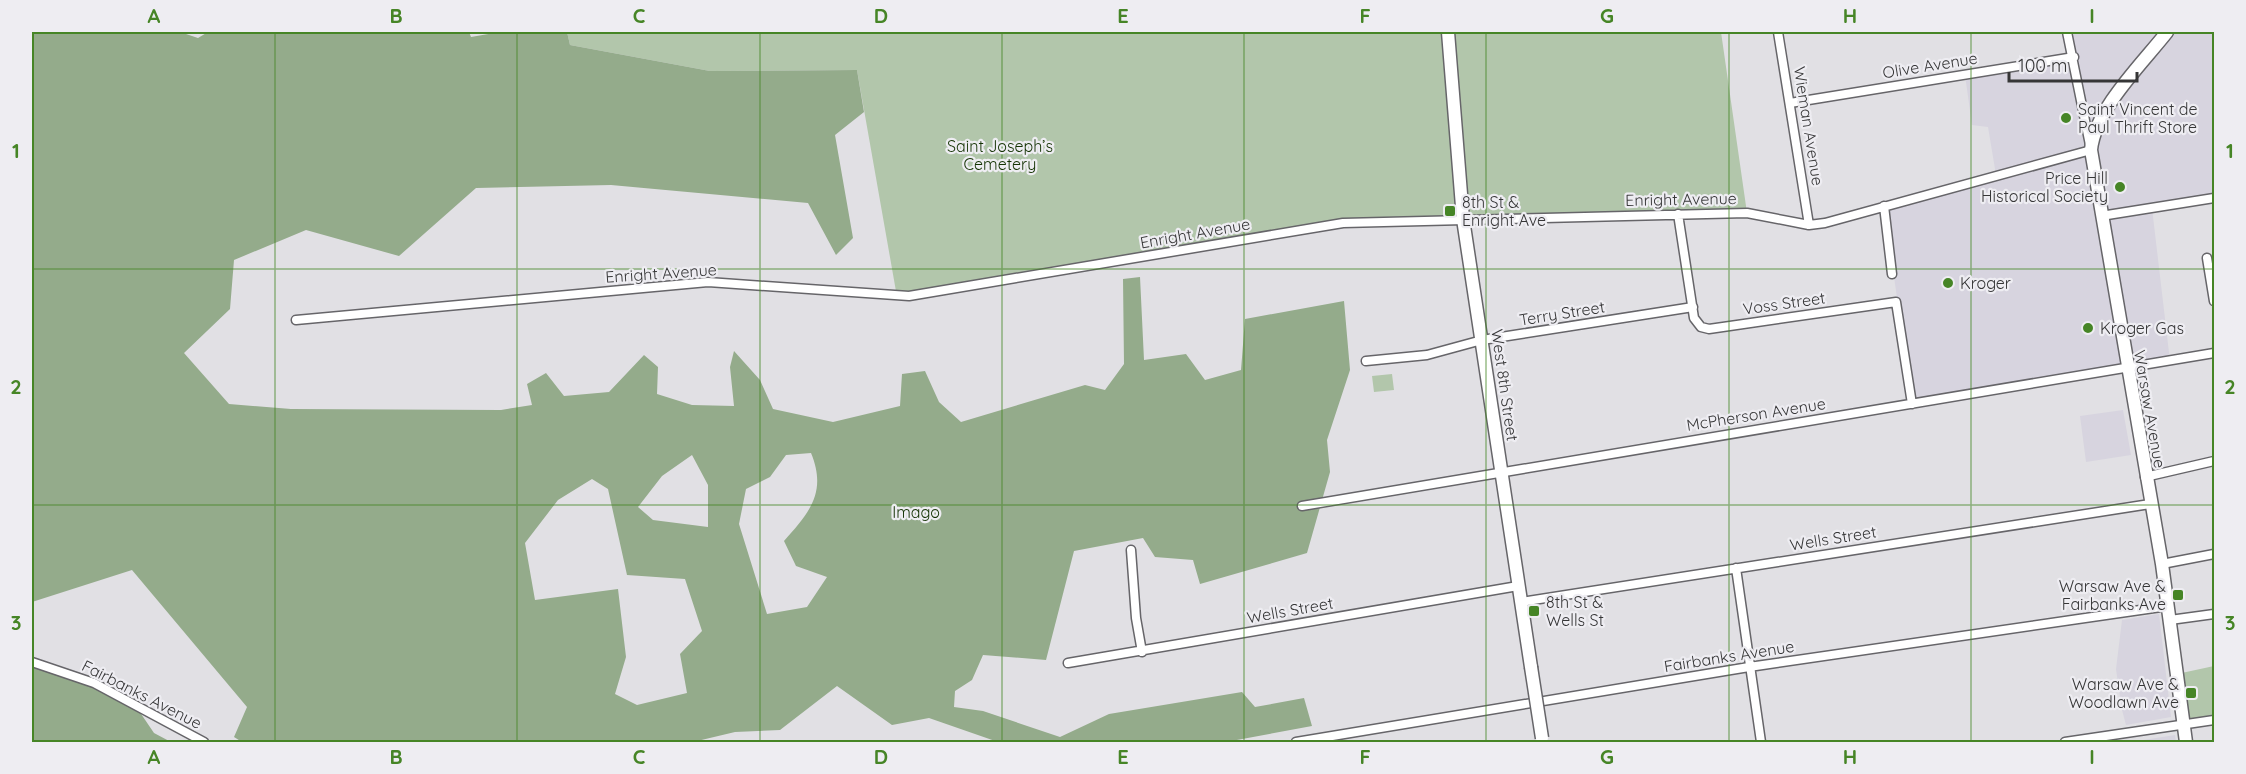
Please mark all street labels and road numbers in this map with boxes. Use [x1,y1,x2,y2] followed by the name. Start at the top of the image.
[1881,48,1979,82] street label: Olive Avenue
[1790,65,1828,187] street label: Wieman Avenue
[1625,188,1737,210] street label: Enright Avenue
[1138,213,1252,253] street label: Enright Avenue
[605,259,717,287] street label: Enright Avenue
[1741,287,1827,319] street label: Voss Street
[1518,296,1606,330] street label: Terry Street
[1487,328,1523,442] street label: West 8th Street
[2130,348,2170,470] street label: Warsaw Avenue
[1685,393,1827,435] street label: McPherson Avenue
[1788,521,1878,555] street label: Wells Street
[1245,593,1335,627] street label: Wells Street
[1662,636,1796,676] street label: Fairbanks Avenue
[79,655,205,733] street label: Fairbanks Avenue

